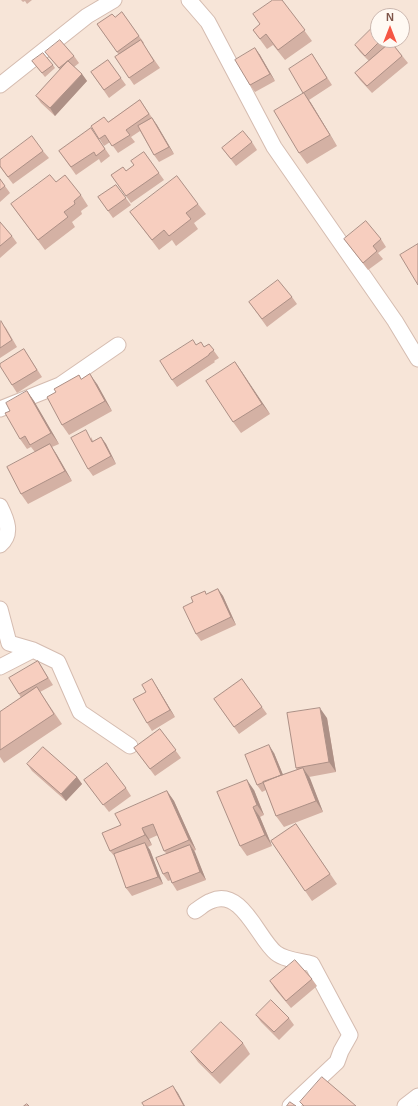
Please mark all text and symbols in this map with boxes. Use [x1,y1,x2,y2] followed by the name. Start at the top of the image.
[370,8,410,48] north arrow
[386,11,394,23] text: N

